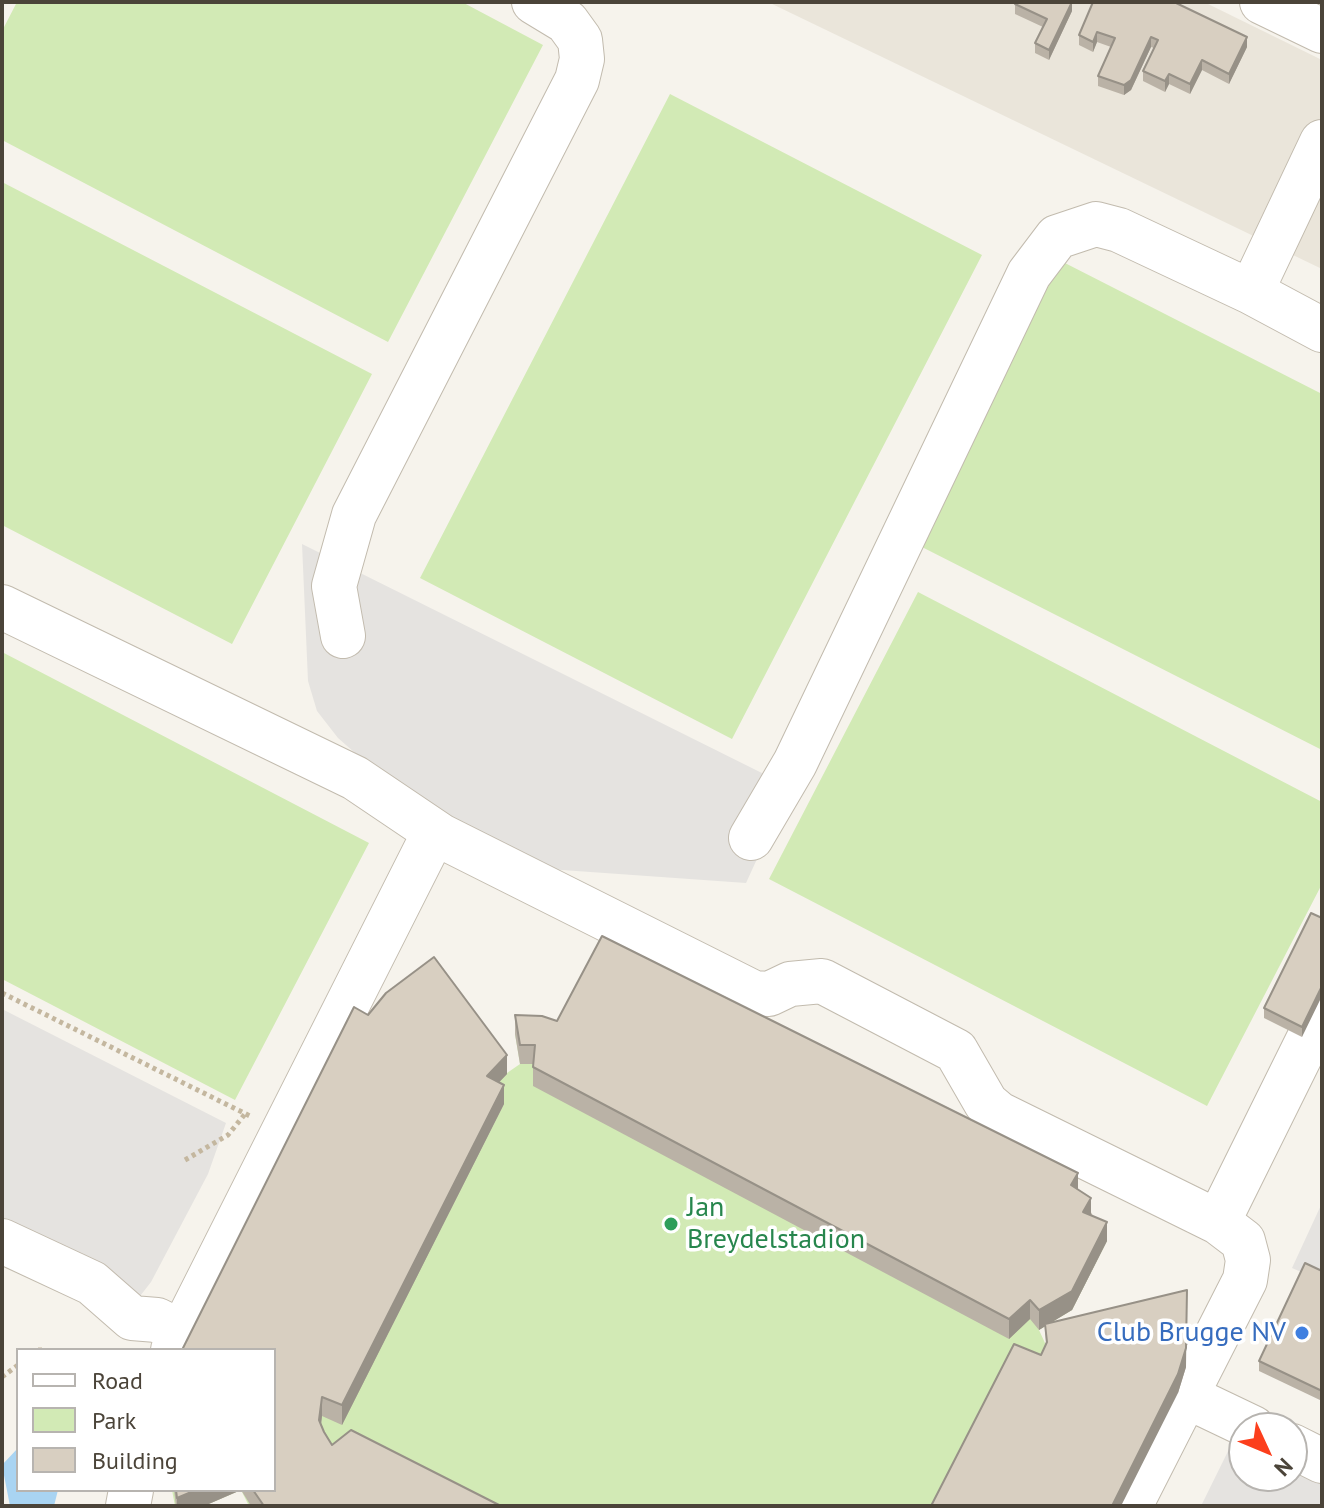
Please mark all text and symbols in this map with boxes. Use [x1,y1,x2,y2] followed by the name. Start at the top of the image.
[687,1191,865,1257] place label: Jan Breydelstadion
[662,1215,680,1233] marker: Jan Breydelstadion
[1097,1316,1286,1350] place label: Club Brugge NV
[1293,1324,1311,1342] marker: Club Brugge NV
[16,1348,276,1492] legend
[92,1365,143,1396] text: Road
[92,1405,136,1436] text: Park
[1228,1412,1308,1492] north arrow
[92,1445,178,1476] text: Building
[1269,1452,1299,1482] text: N

